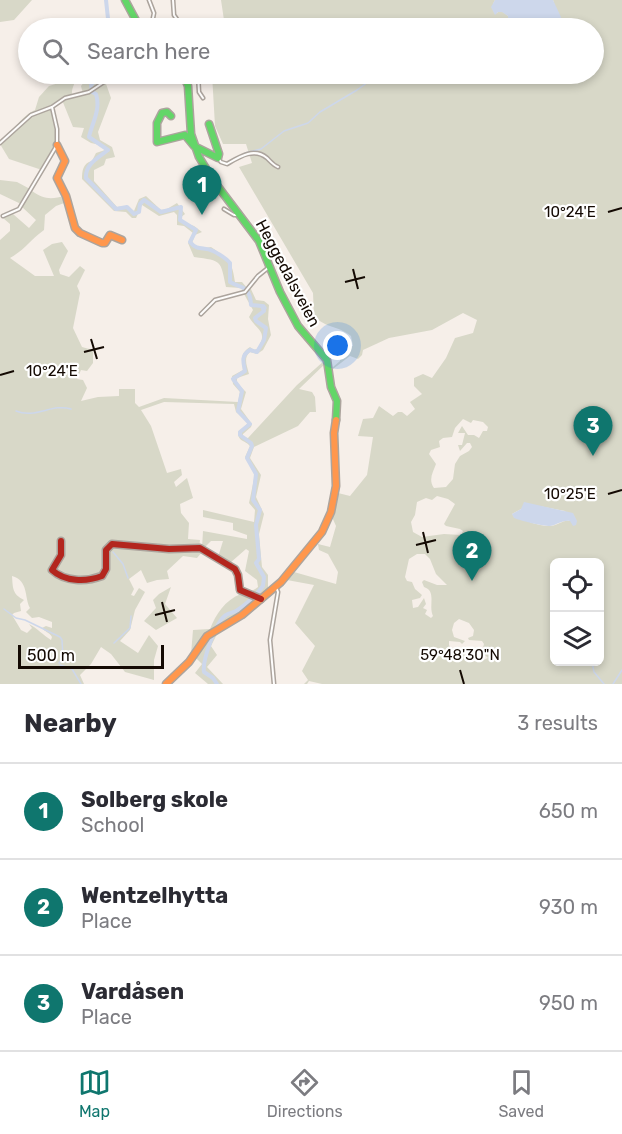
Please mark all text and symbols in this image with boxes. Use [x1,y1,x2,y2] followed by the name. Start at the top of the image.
[18,18,604,84] search box
[39,35,72,68] icon: search
[87,38,210,65] text: Search here
[182,166,222,215] pin: 1
[544,203,596,221] text: 10°24'E
[252,216,324,330] street label: Heggedalsveien
[323,331,352,360] your location
[26,362,78,380] text: 10°24'E
[574,406,612,456] pin: 3
[544,485,596,503] text: 10°25'E
[452,532,492,581] pin: 2
[550,558,604,666] map controls
[550,558,604,612] button: locate
[550,612,604,666] button: layers
[18,642,164,670] scale bar
[27,646,75,665] text: 500 m
[420,646,500,664] text: 59°48'30"N
[24,708,117,739] text: Nearby
[517,711,598,735] text: 3 results
[81,786,228,813] text: Solberg skole
[39,799,48,823] text: 1
[539,799,598,823] text: 650 m
[81,813,144,837] text: School
[81,882,228,909] text: Wentzelhytta
[37,895,50,919] text: 2
[539,895,598,919] text: 930 m
[81,909,132,933] text: Place
[81,978,184,1005] text: Vardåsen
[37,991,50,1015] text: 3
[539,991,598,1015] text: 950 m
[81,1005,132,1029] text: Place
[78,1066,111,1121] tab: Map
[267,1066,343,1121] tab: Directions
[498,1066,544,1121] tab: Saved

